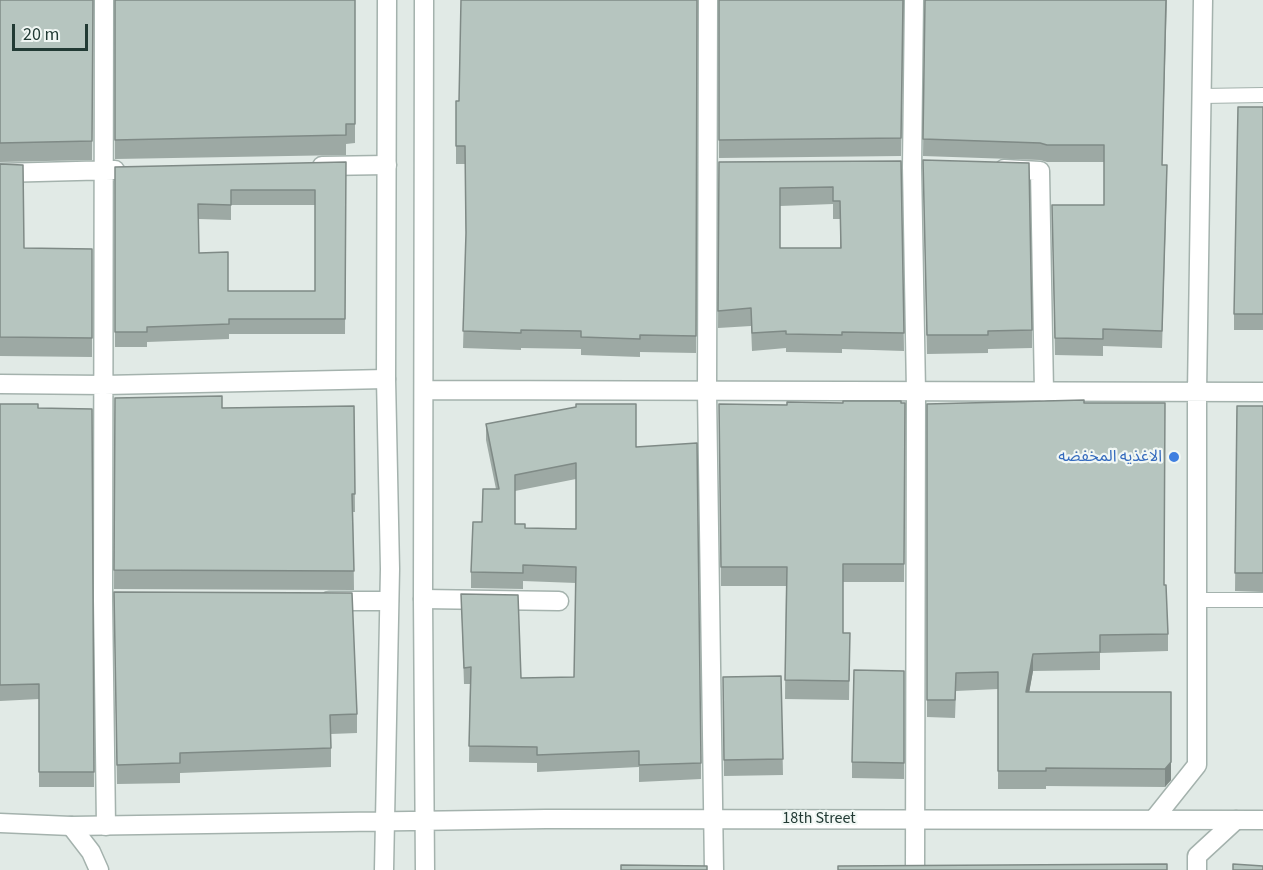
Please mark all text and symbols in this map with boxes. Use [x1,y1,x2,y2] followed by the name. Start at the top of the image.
[15,12,92,50] scale bar
[23,22,59,47] text: 20 m
[1058,447,1162,467] place label: الاغذيه المخفضه
[1167,450,1181,464] marker: الاغذيه المخفضه
[782,809,856,829] street label: 18th Street

